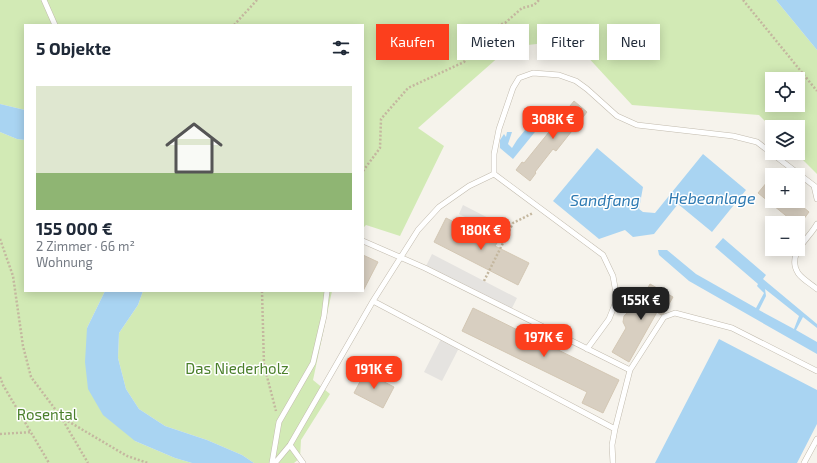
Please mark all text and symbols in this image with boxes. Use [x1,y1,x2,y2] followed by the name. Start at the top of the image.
[376,24,449,60] chip: Kaufen
[457,24,529,60] chip: Mieten
[537,24,599,60] chip: Filter
[607,24,660,60] chip: Neu
[330,37,352,59] icon: filters
[36,38,111,58] text: 5 Objekte
[765,72,805,256] map controls
[765,72,805,112] button: locate
[520,106,586,140] pin: 308K €
[532,111,574,127] text: 308K €
[158,112,230,184] icon: home
[765,120,805,160] button: layers
[765,168,805,208] button: +
[668,188,756,207] water label: Hebeanlage
[570,190,640,209] water label: Sandfang
[765,216,805,256] button: −
[448,217,514,251] pin: 180K €
[36,218,113,238] text: 155 000 €
[460,222,502,238] text: 180K €
[36,238,135,254] text: 2 Zimmer · 66 m²
[36,254,93,270] text: Wohnung
[608,287,674,321] pin: 155K €
[621,292,661,308] text: 155K €
[511,324,577,358] pin: 197K €
[524,329,564,345] text: 197K €
[341,356,407,390] pin: 191K €
[185,359,289,377] park label: Das Niederholz
[355,361,393,377] text: 191K €
[17,405,78,423] park label: Rosental

